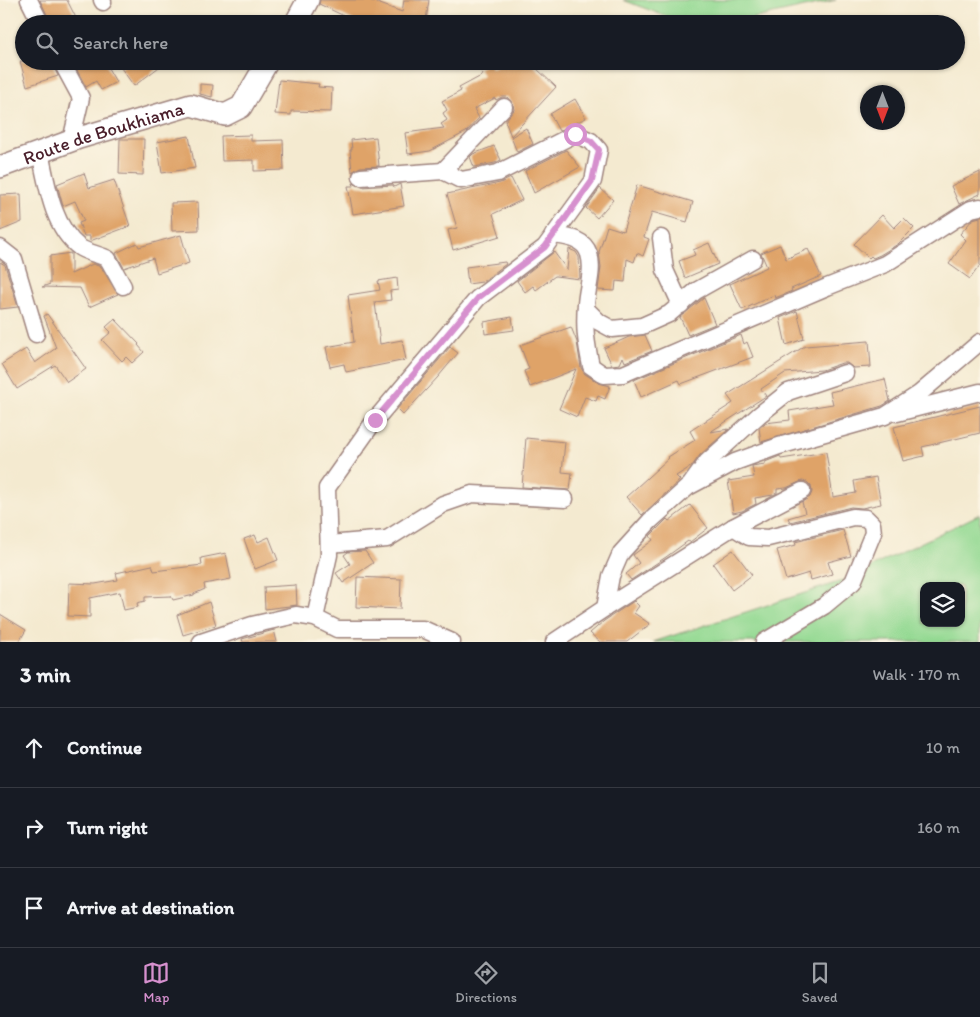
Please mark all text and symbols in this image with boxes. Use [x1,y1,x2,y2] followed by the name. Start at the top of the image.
[15,15,965,70] search box
[33,29,61,57] icon: search
[73,31,168,54] text: Search here
[860,85,905,130] north arrow
[20,96,187,169] street label: Route de Boukhiama
[564,123,587,146] route start
[364,409,387,432] route end
[920,582,965,627] map controls
[920,582,965,627] button: layers
[20,662,70,687] text: 3 min
[873,665,960,684] text: Walk · 170 m
[20,734,48,762] icon: ahead
[67,736,142,759] text: Continue
[926,738,960,757] text: 10 m
[20,814,48,842] icon: right
[67,816,148,839] text: Turn right
[917,818,960,837] text: 160 m
[20,894,48,922] icon: arrive
[67,896,234,919] text: Arrive at destination
[142,959,170,1006] tab: Map
[455,959,517,1006] tab: Directions
[802,959,838,1006] tab: Saved

